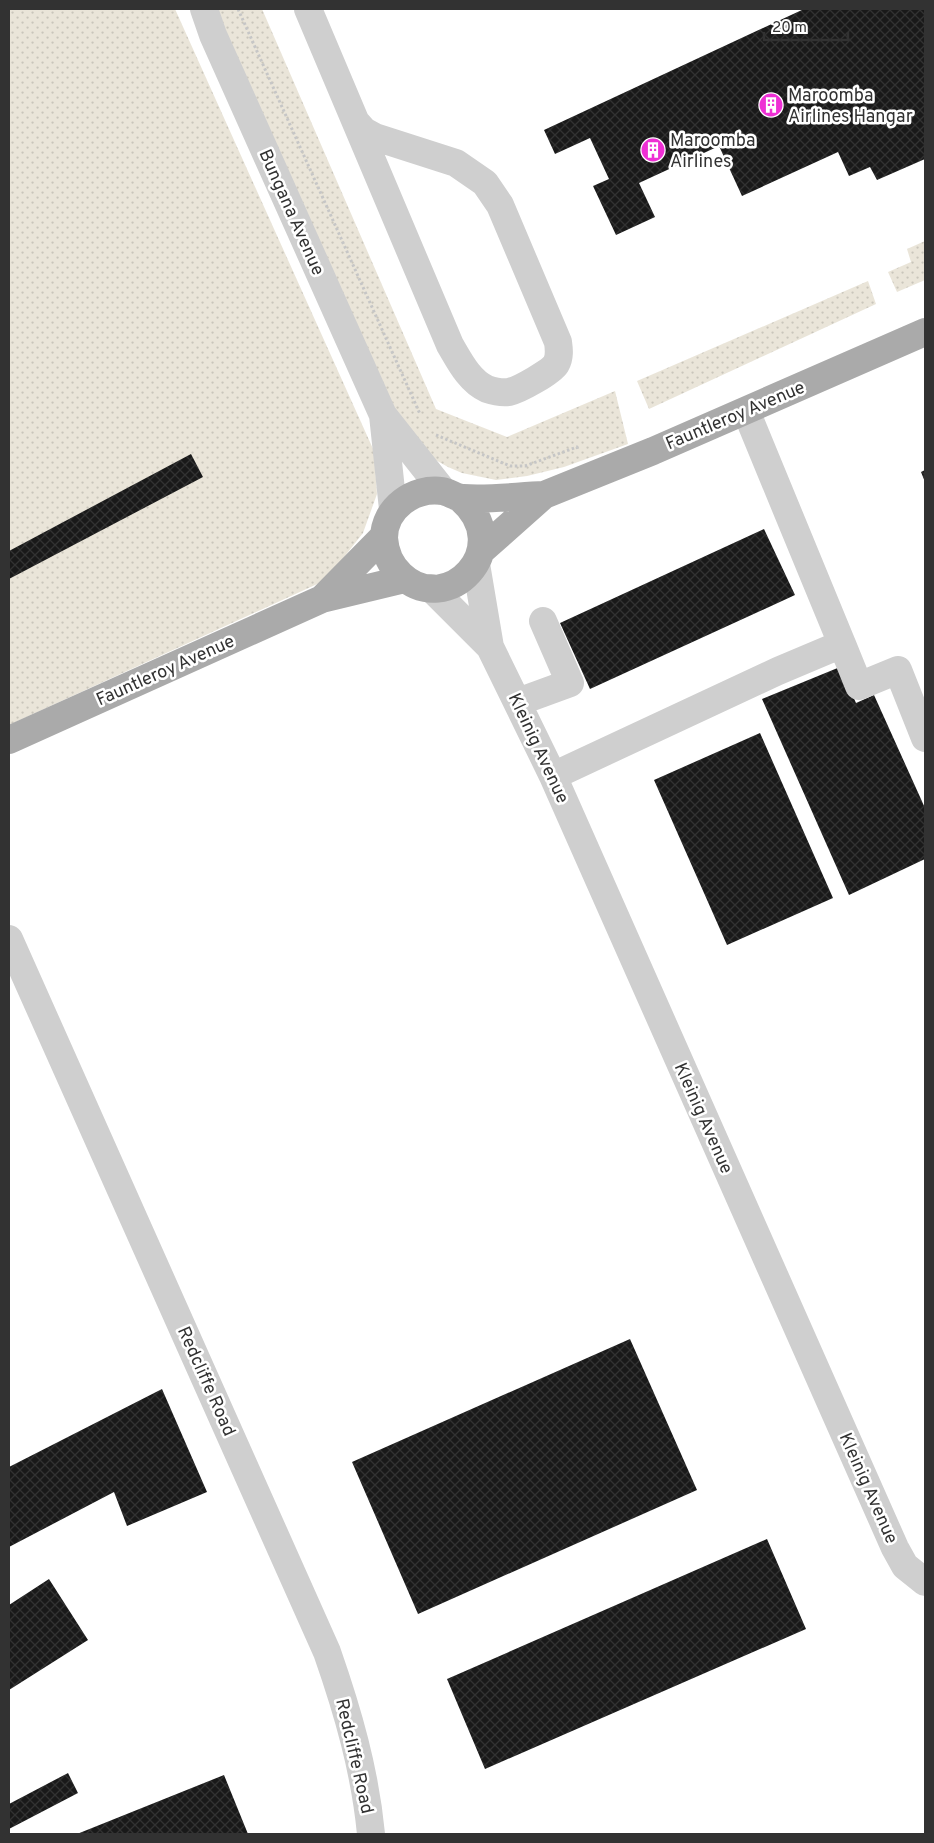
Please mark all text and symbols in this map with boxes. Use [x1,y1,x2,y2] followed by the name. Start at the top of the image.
[764,10,848,42] scale bar
[772,19,807,38] text: 20 m
[788,85,913,129] place label: Maroomba Airlines Hangar
[758,92,784,118] building icon: Maroomba Airlines Hangar
[670,130,756,174] place label: Maroomba Airlines
[640,137,666,163] building icon: Maroomba Airlines
[253,146,329,279] street label: Bungana Avenue
[663,377,809,456] street label: Fauntleroy Avenue
[93,631,238,712] street label: Fauntleroy Avenue
[502,690,573,808] street label: Kleinig Avenue
[668,1059,737,1178] street label: Kleinig Avenue
[171,1323,240,1440] street label: Redcliffe Road
[833,1429,902,1548] street label: Kleinig Avenue
[329,1696,378,1816] street label: Redcliffe Road

